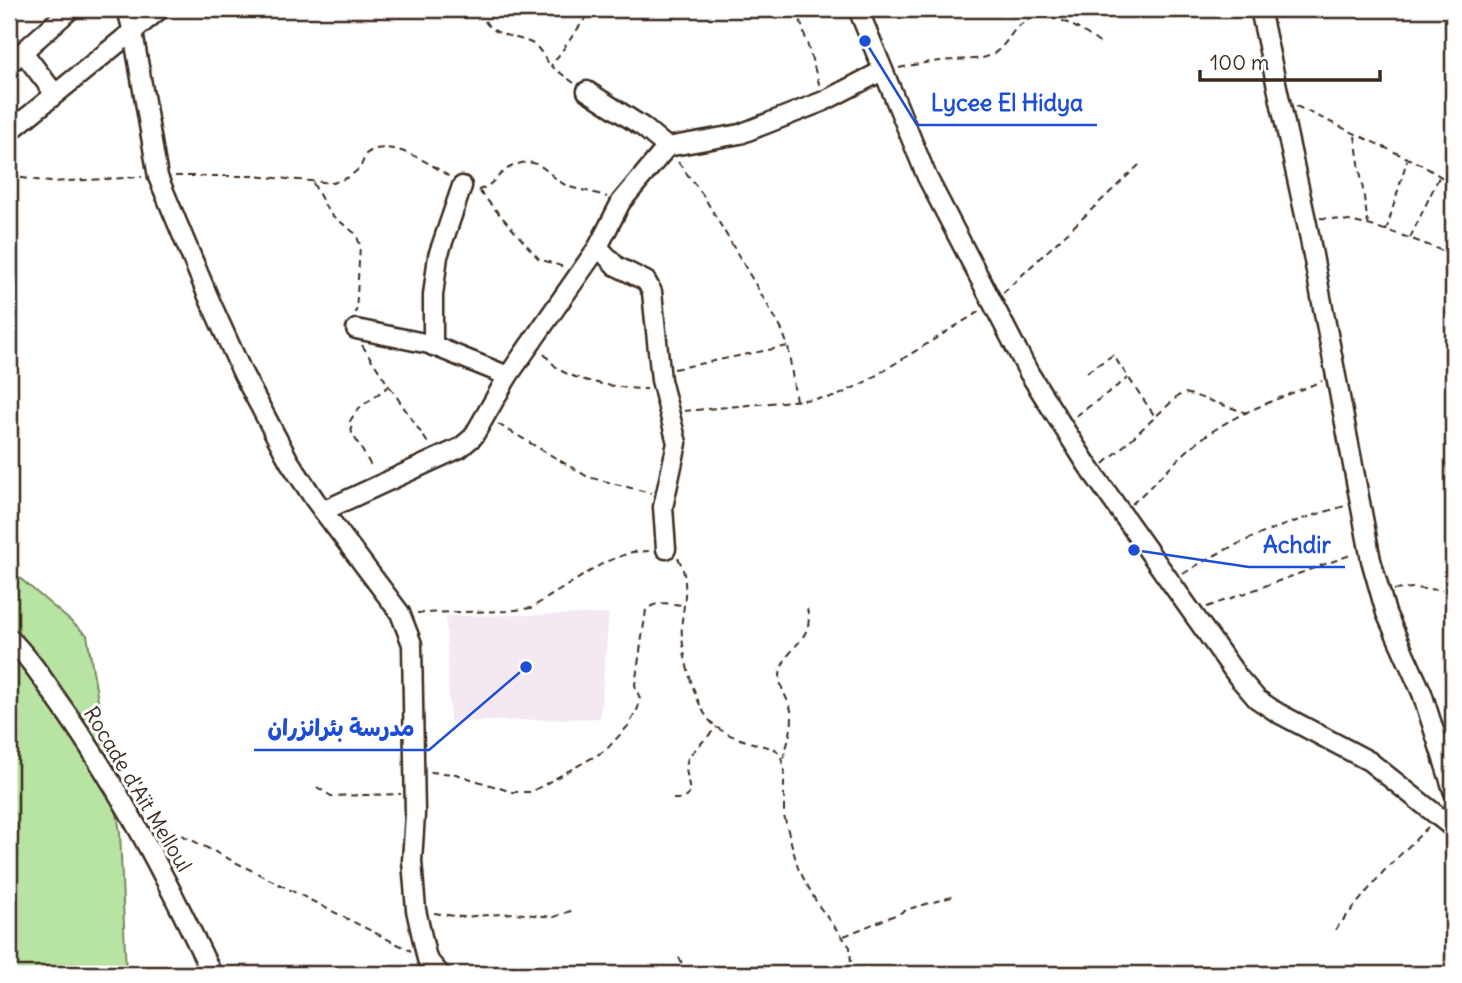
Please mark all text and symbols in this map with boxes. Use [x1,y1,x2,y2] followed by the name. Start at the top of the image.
[1200,38,1380,82] scale bar
[1210,49,1269,76] text: 100 m
[917,81,1097,125] callout: Lycee El Hidya
[931,88,1083,117] text: Lycee El Hidya
[1249,523,1345,567] callout: Achdir
[1263,530,1332,559] text: Achdir
[78,701,198,877] street label: Rocade d'Aït Melloul
[254,706,429,750] callout: مدرسة بئرانزران
[267,713,415,742] text: مدرسة بئرانزران

